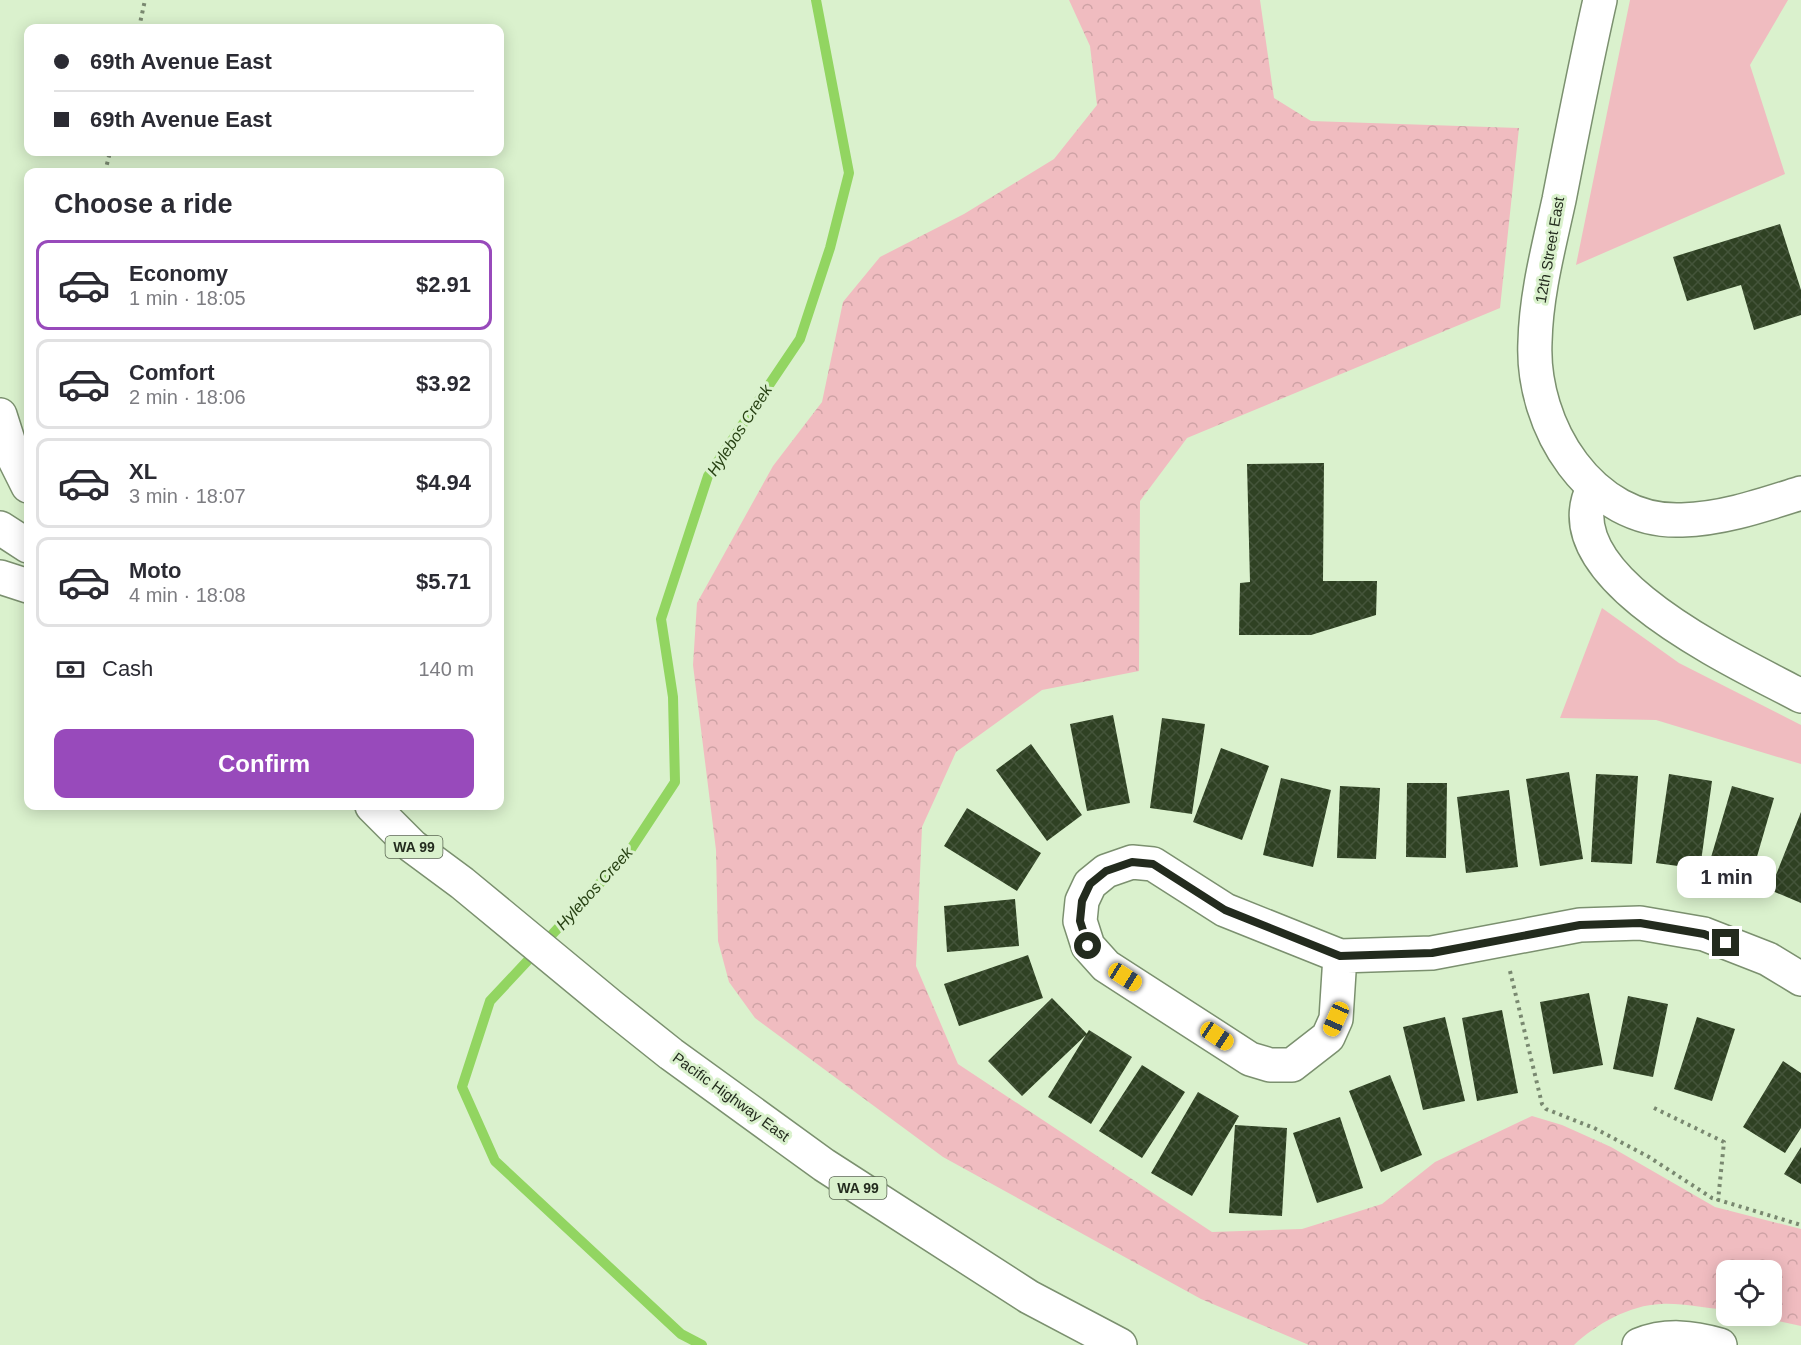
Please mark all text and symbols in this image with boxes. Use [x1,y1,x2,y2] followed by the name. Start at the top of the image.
[90,49,272,74] text: 69th Avenue East
[90,107,272,132] text: 69th Avenue East
[54,189,233,219] text: Choose a ride
[1532,195,1567,304] street label: 12th Street East
[57,258,111,312] icon: car
[129,261,228,286] text: Economy
[416,272,471,297] text: $2.91
[129,287,246,309] text: 1 min · 18:05
[57,357,111,411] icon: car
[129,360,215,385] text: Comfort
[416,371,471,396] text: $3.92
[704,381,776,479] water label: Hylebos Creek
[129,386,246,408] text: 2 min · 18:06
[57,456,111,510] icon: car
[129,459,157,484] text: XL
[416,470,471,495] text: $4.94
[129,485,246,507] text: 3 min · 18:07
[57,555,111,609] icon: car
[129,558,182,583] text: Moto
[416,569,471,594] text: $5.71
[129,584,246,606] text: 4 min · 18:08
[54,653,87,686] icon: cash
[102,656,153,681] text: Cash
[418,658,474,680] text: 140 m
[54,729,474,798] button: Confirm
[386,836,442,858] road number: WA 99
[553,843,636,933] water label: Hylebos Creek
[1676,856,1776,898] callout: 1 min
[1700,866,1753,888] text: 1 min
[1712,929,1739,956] route end
[1074,932,1101,959] route start
[1105,960,1145,994] car
[1320,999,1352,1039] car
[1197,1018,1237,1054] car
[670,1049,794,1145] street label: Pacific Highway East
[830,1177,886,1199] road number: WA 99
[1716,1260,1782,1326] map controls
[1716,1260,1782,1326] button: locate

